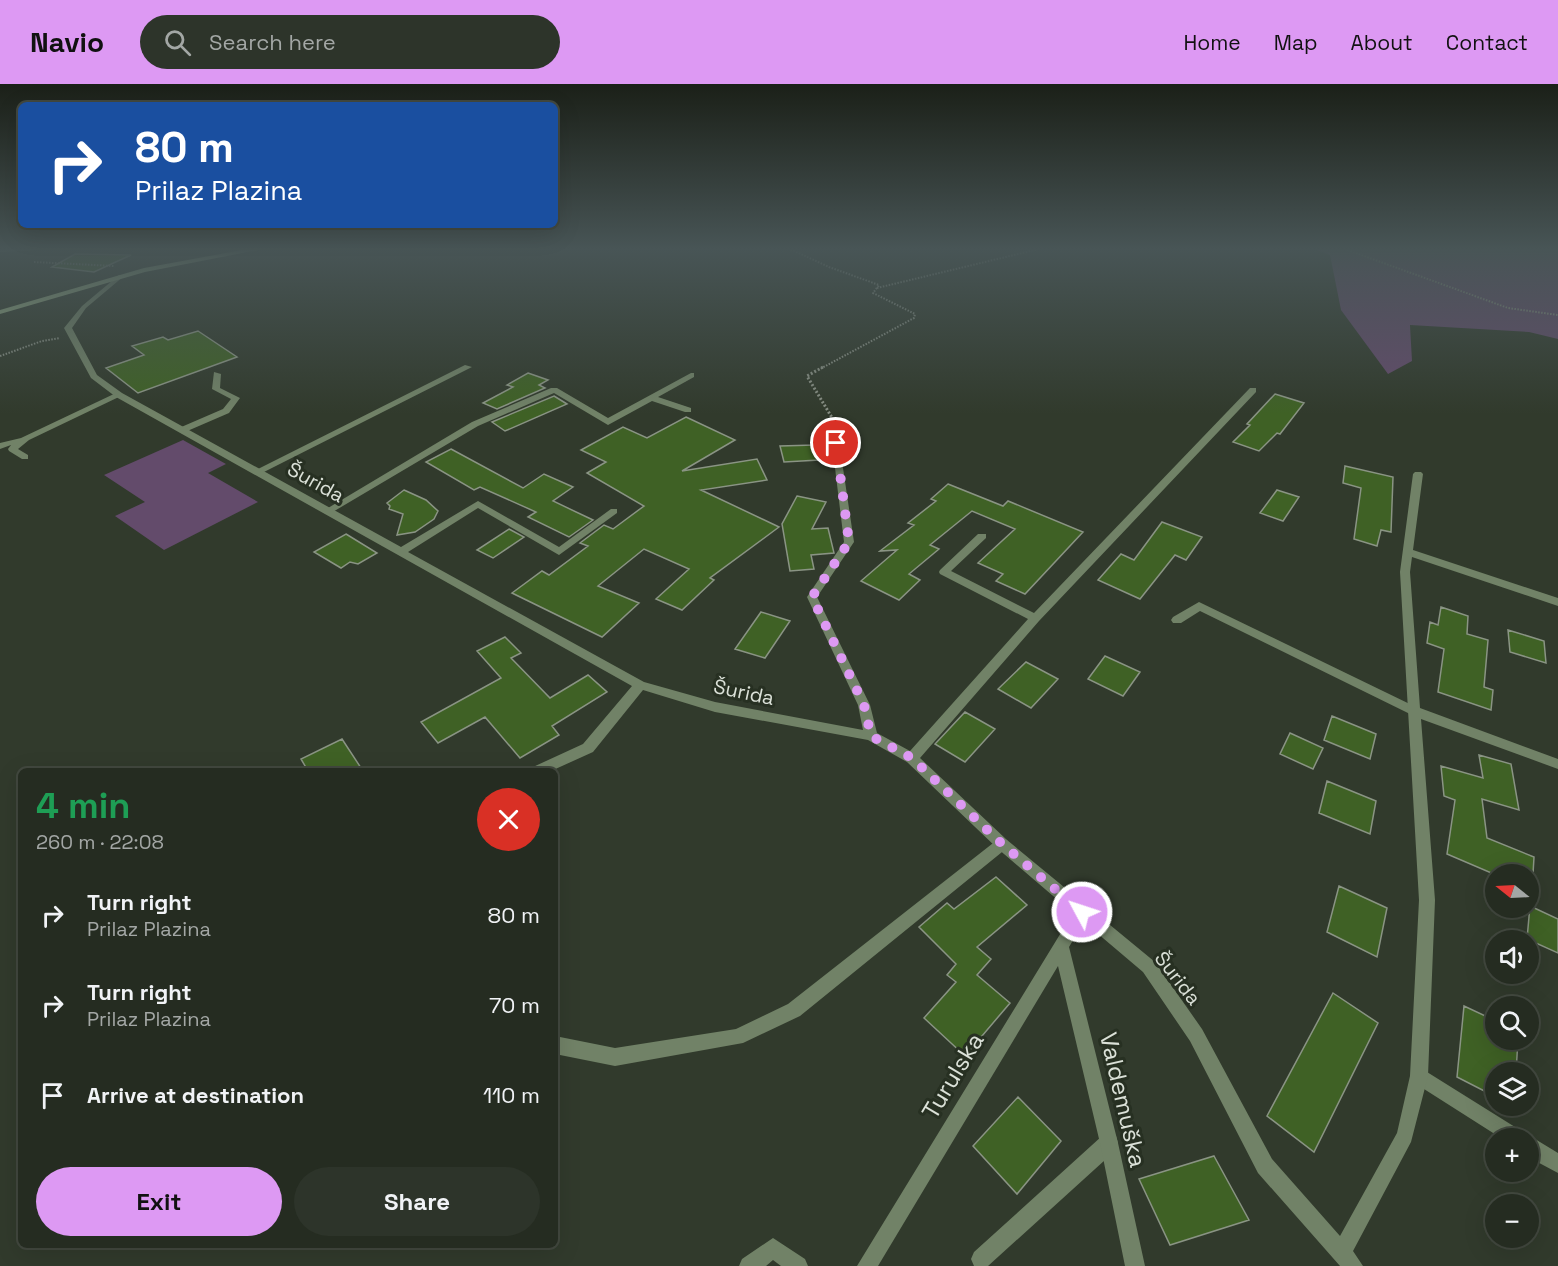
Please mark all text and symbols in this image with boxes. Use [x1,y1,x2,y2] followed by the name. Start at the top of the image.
[140,15,560,69] search box
[30,24,104,60] text: Navio
[161,26,194,59] icon: search
[209,28,336,56] text: Search here
[1183,29,1241,56] text: Home
[1274,29,1318,56] text: Map
[1351,29,1413,56] text: About
[1446,29,1528,56] text: Contact
[135,121,234,174] text: 80 m
[36,126,114,204] icon: right
[135,173,302,208] text: Prilaz Plazina
[810,417,861,468] pin
[819,426,852,459] icon: arrive
[283,456,349,508] street label: Šurida
[711,673,777,711] street label: Šurida
[36,783,131,829] text: 4 min
[477,788,540,851] button: close
[36,829,164,855] text: 260 m · 22:08
[1485,864,1539,918] north arrow
[1485,864,1539,1248] map controls
[1050,880,1114,944] position arrow
[87,888,192,916] text: Turn right
[36,899,69,932] icon: right
[488,901,540,929] text: 80 m
[87,916,211,942] text: Prilaz Plazina
[1485,930,1539,984] button: sound
[1149,946,1207,1010] street label: Šurida
[87,978,192,1006] text: Turn right
[36,989,69,1022] icon: right
[489,991,540,1019] text: 70 m
[1485,996,1539,1050] button: search
[87,1006,211,1032] text: Prilaz Plazina
[915,1027,991,1125] street label: Turulska
[1093,1029,1154,1171] street label: Valdemuška
[1485,1062,1539,1116] button: layers
[36,1079,69,1112] icon: arrive
[87,1081,304,1109] text: Arrive at destination
[483,1081,540,1109] text: 110 m
[1485,1128,1539,1182] button: +
[36,1167,282,1236] button: Exit
[294,1167,540,1236] button: Share
[1485,1194,1539,1248] button: −

